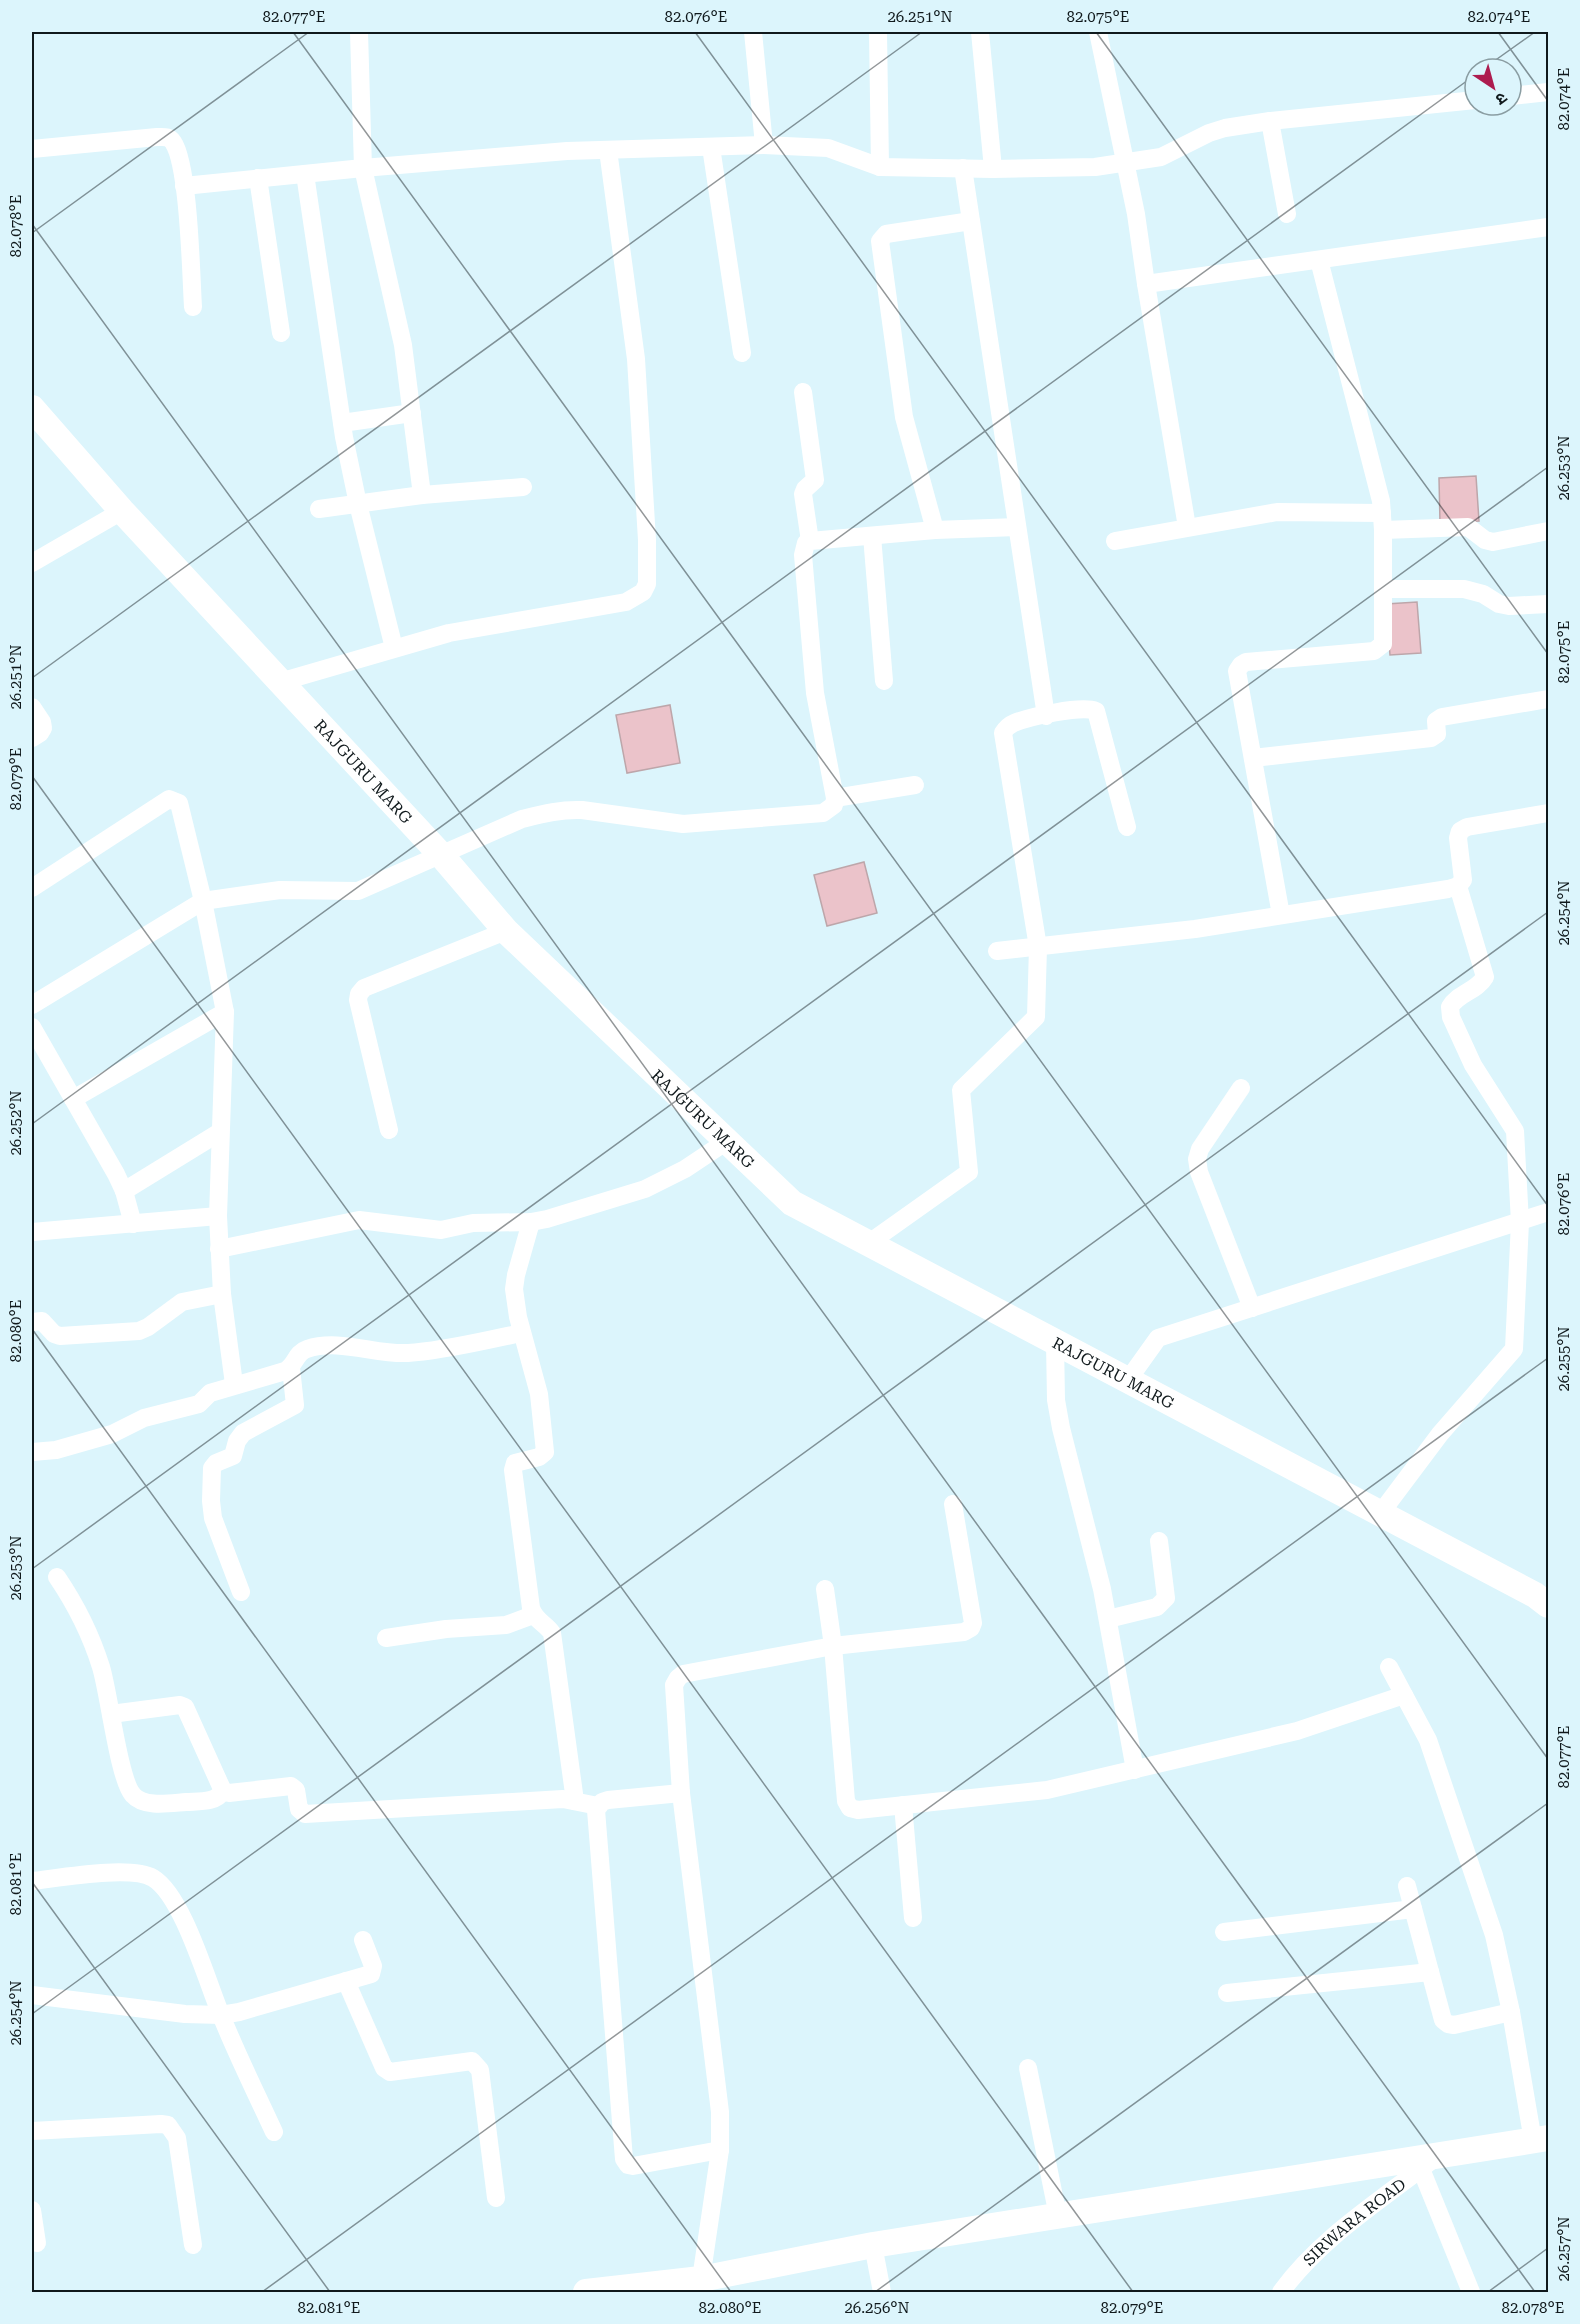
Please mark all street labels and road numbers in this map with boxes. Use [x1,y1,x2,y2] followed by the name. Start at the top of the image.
[311,716,417,828] street label: RAJGURU MARG
[648,1065,759,1172] street label: RAJGURU MARG
[1049,1333,1178,1413] street label: RAJGURU MARG
[1299,2174,1409,2269] street label: SIRWARA ROAD

